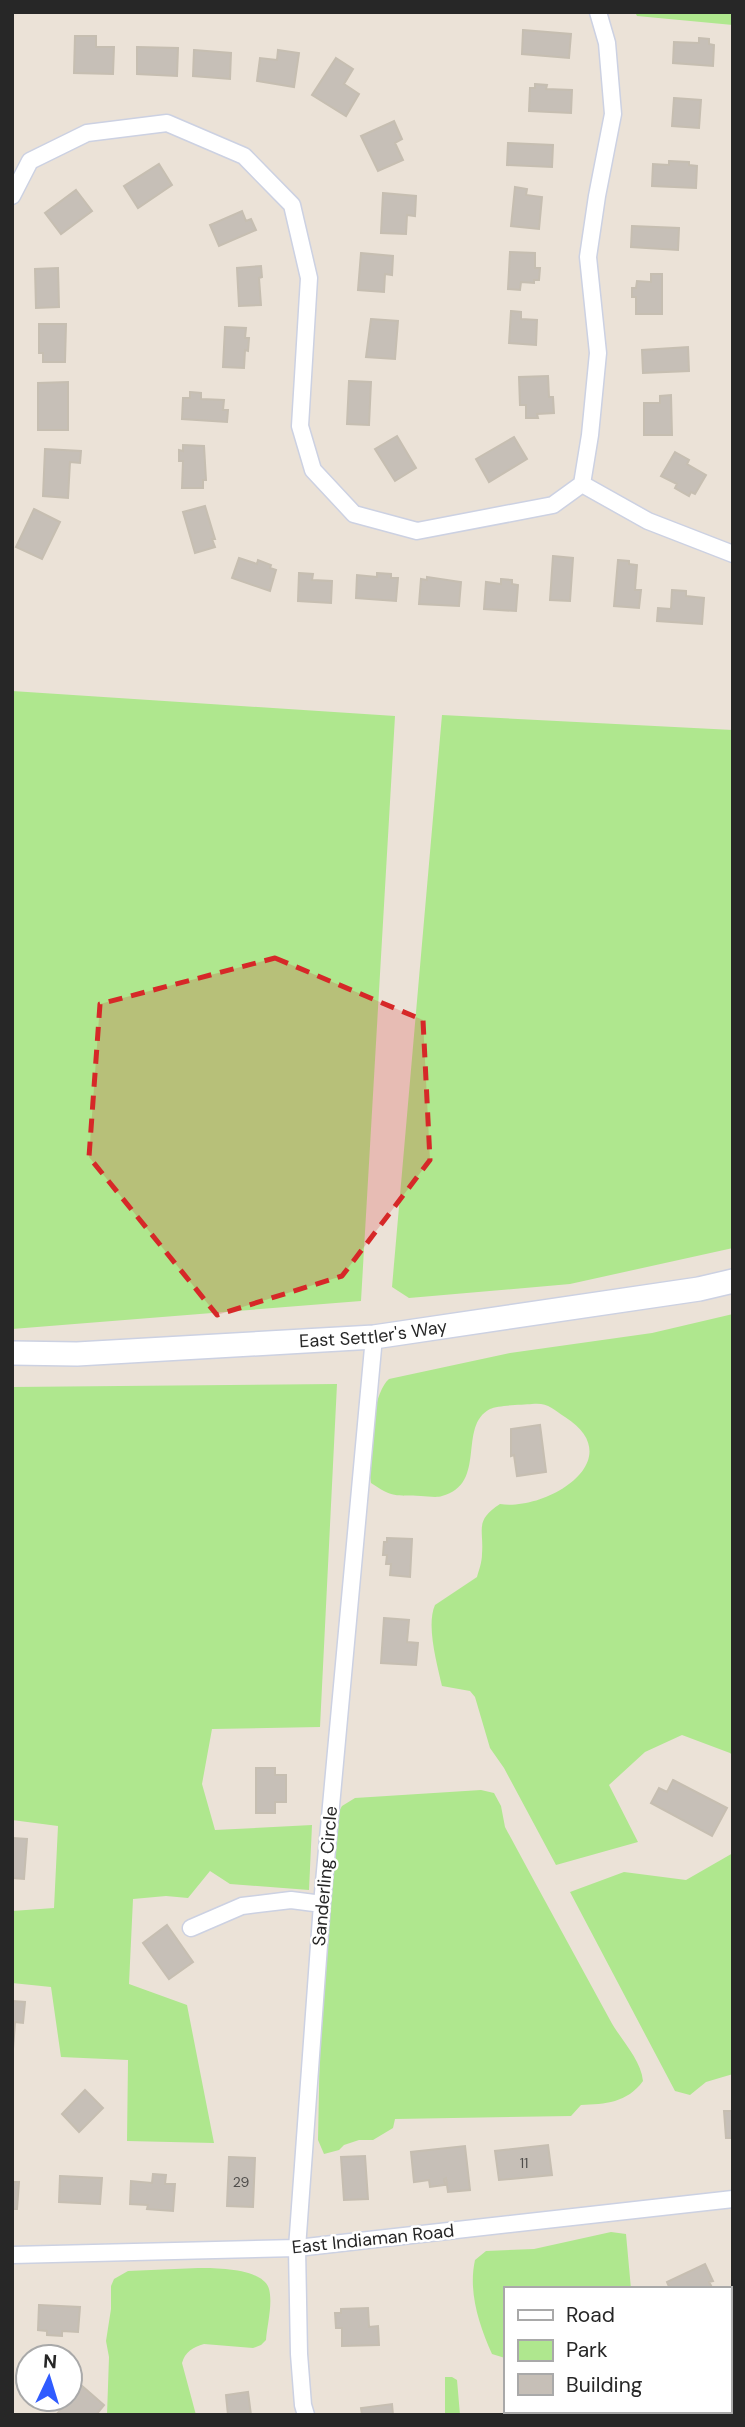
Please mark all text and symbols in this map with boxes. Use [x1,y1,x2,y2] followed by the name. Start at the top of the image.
[299,1314,449,1353] street label: East Settler's Way
[307,1805,343,1947] street label: Sanderling Circle
[520,2154,528,2172] house number: 11
[233,2173,250,2191] house number: 29
[291,2219,455,2259] street label: East Indiaman Road
[504,2287,731,2413] legend
[566,2301,615,2329] text: Road
[566,2336,608,2364] text: Park
[14,2343,84,2413] north arrow
[42,2349,58,2374] text: N
[566,2371,643,2399] text: Building

